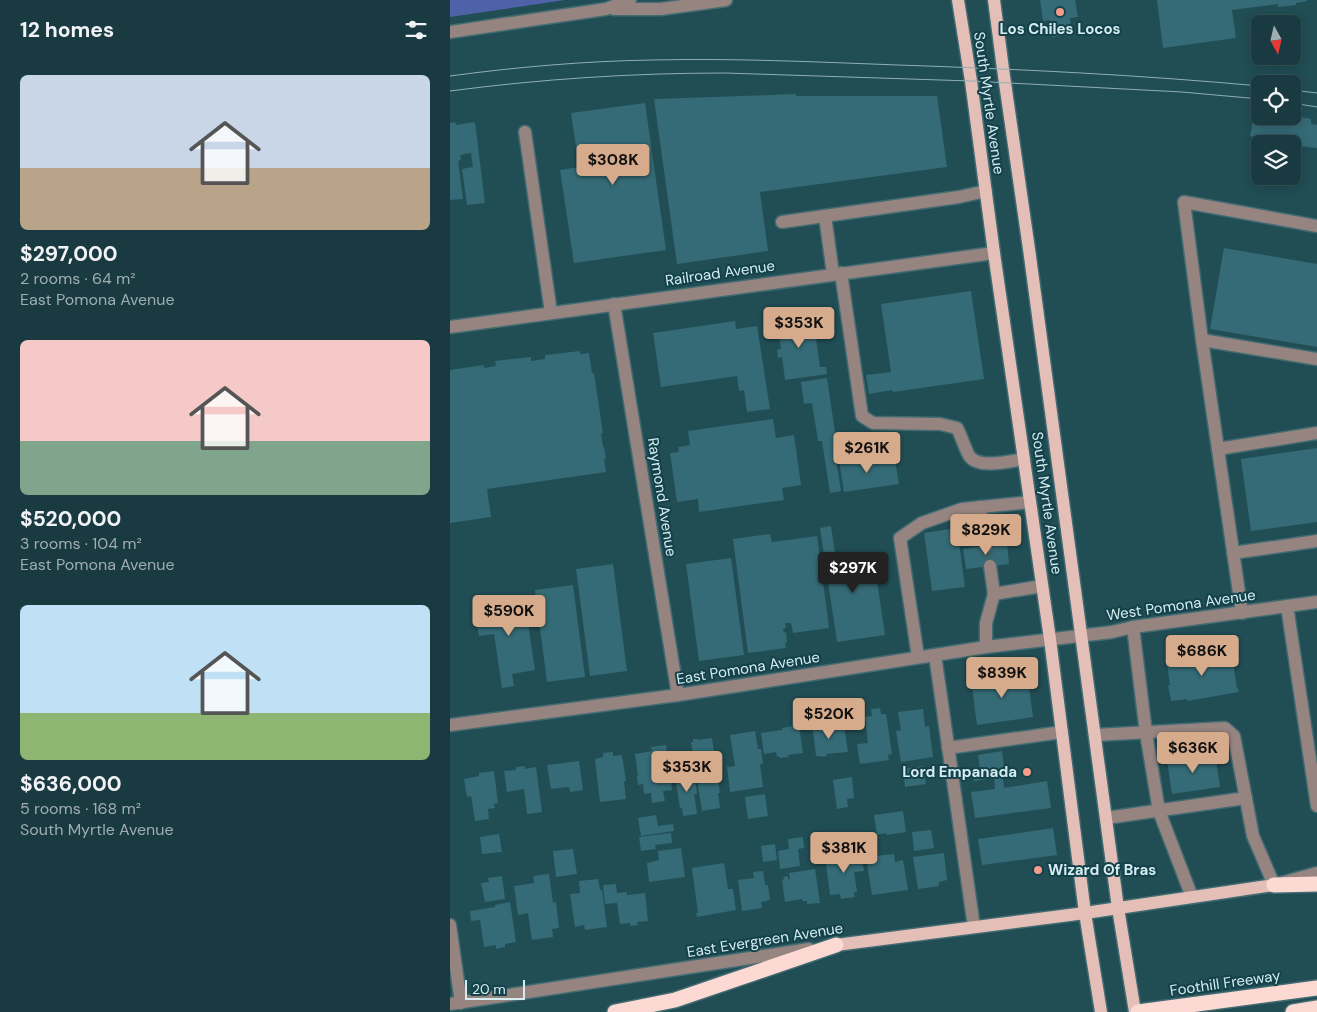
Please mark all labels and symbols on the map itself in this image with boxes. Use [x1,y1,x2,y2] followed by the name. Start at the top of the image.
[1054,6,1066,18] marker: Los Chiles Locos
[1251,15,1301,65] north arrow
[999,19,1121,39] place label: Los Chiles Locos
[969,30,1009,176] street label: South Myrtle Avenue
[578,144,648,186] pin: $308K
[664,255,776,291] street label: Railroad Avenue
[764,306,834,349] pin: $353K
[1027,430,1067,576] street label: South Myrtle Avenue
[832,432,902,474] pin: $261K
[643,436,681,558] street label: Raymond Avenue
[951,514,1021,556] pin: $829K
[818,552,888,594] pin: $297K
[1105,585,1257,625] street label: West Pomona Avenue
[474,594,544,637] pin: $590K
[1167,634,1237,677] pin: $686K
[675,647,821,689] street label: East Pomona Avenue
[967,656,1037,699] pin: $839K
[794,698,864,740] pin: $520K
[1158,732,1228,774] pin: $636K
[652,750,722,793] pin: $353K
[902,762,1017,782] place label: Lord Empanada
[1021,766,1033,778] marker: Lord Empanada
[809,832,879,874] pin: $381K
[1048,860,1156,880] place label: Wizard Of Bras
[1032,864,1044,876] marker: Wizard Of Bras
[685,918,845,962] street label: East Evergreen Avenue
[1168,965,1282,1001] street label: Foothill Freeway
[465,977,525,1000] scale bar

